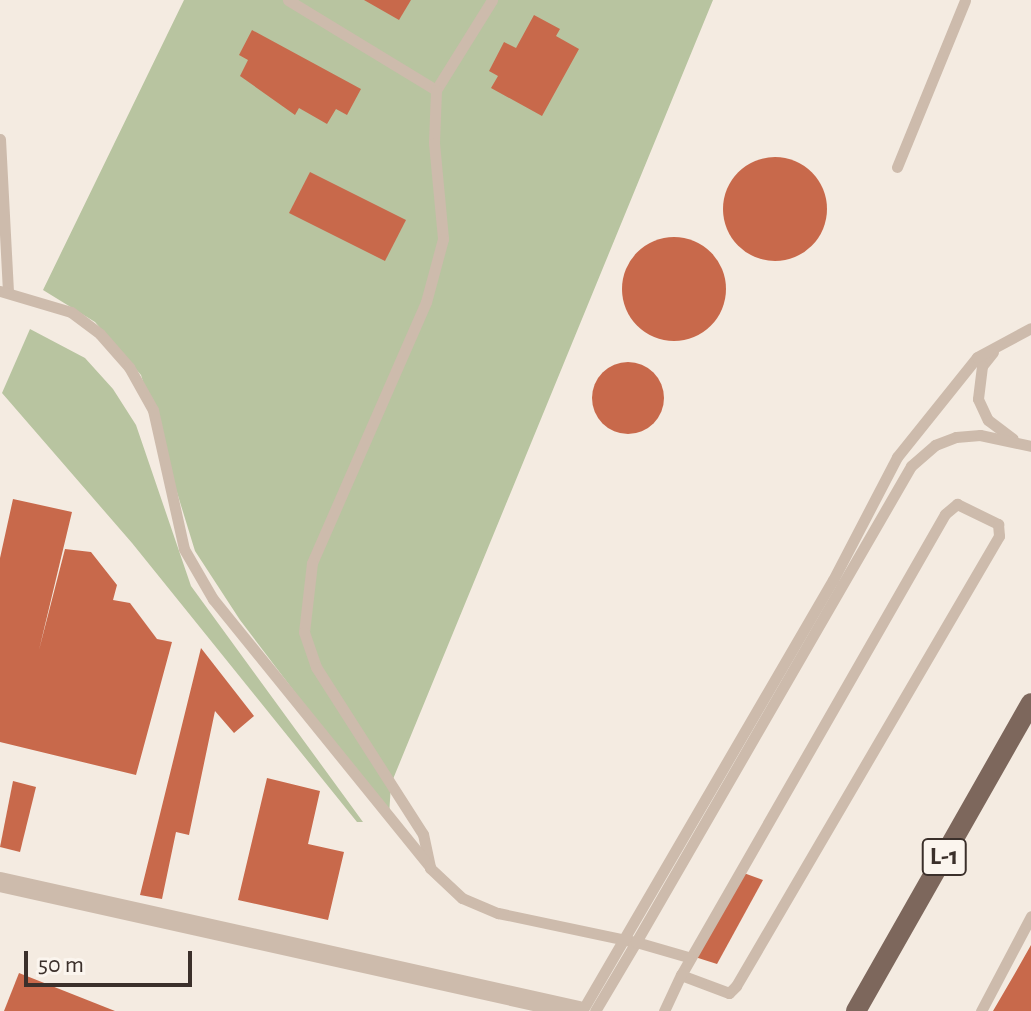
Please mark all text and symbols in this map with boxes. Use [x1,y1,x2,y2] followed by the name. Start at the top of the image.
[920,835,968,879] road number: L-1
[28,935,196,985] scale bar
[38,953,84,977] text: 50 m

